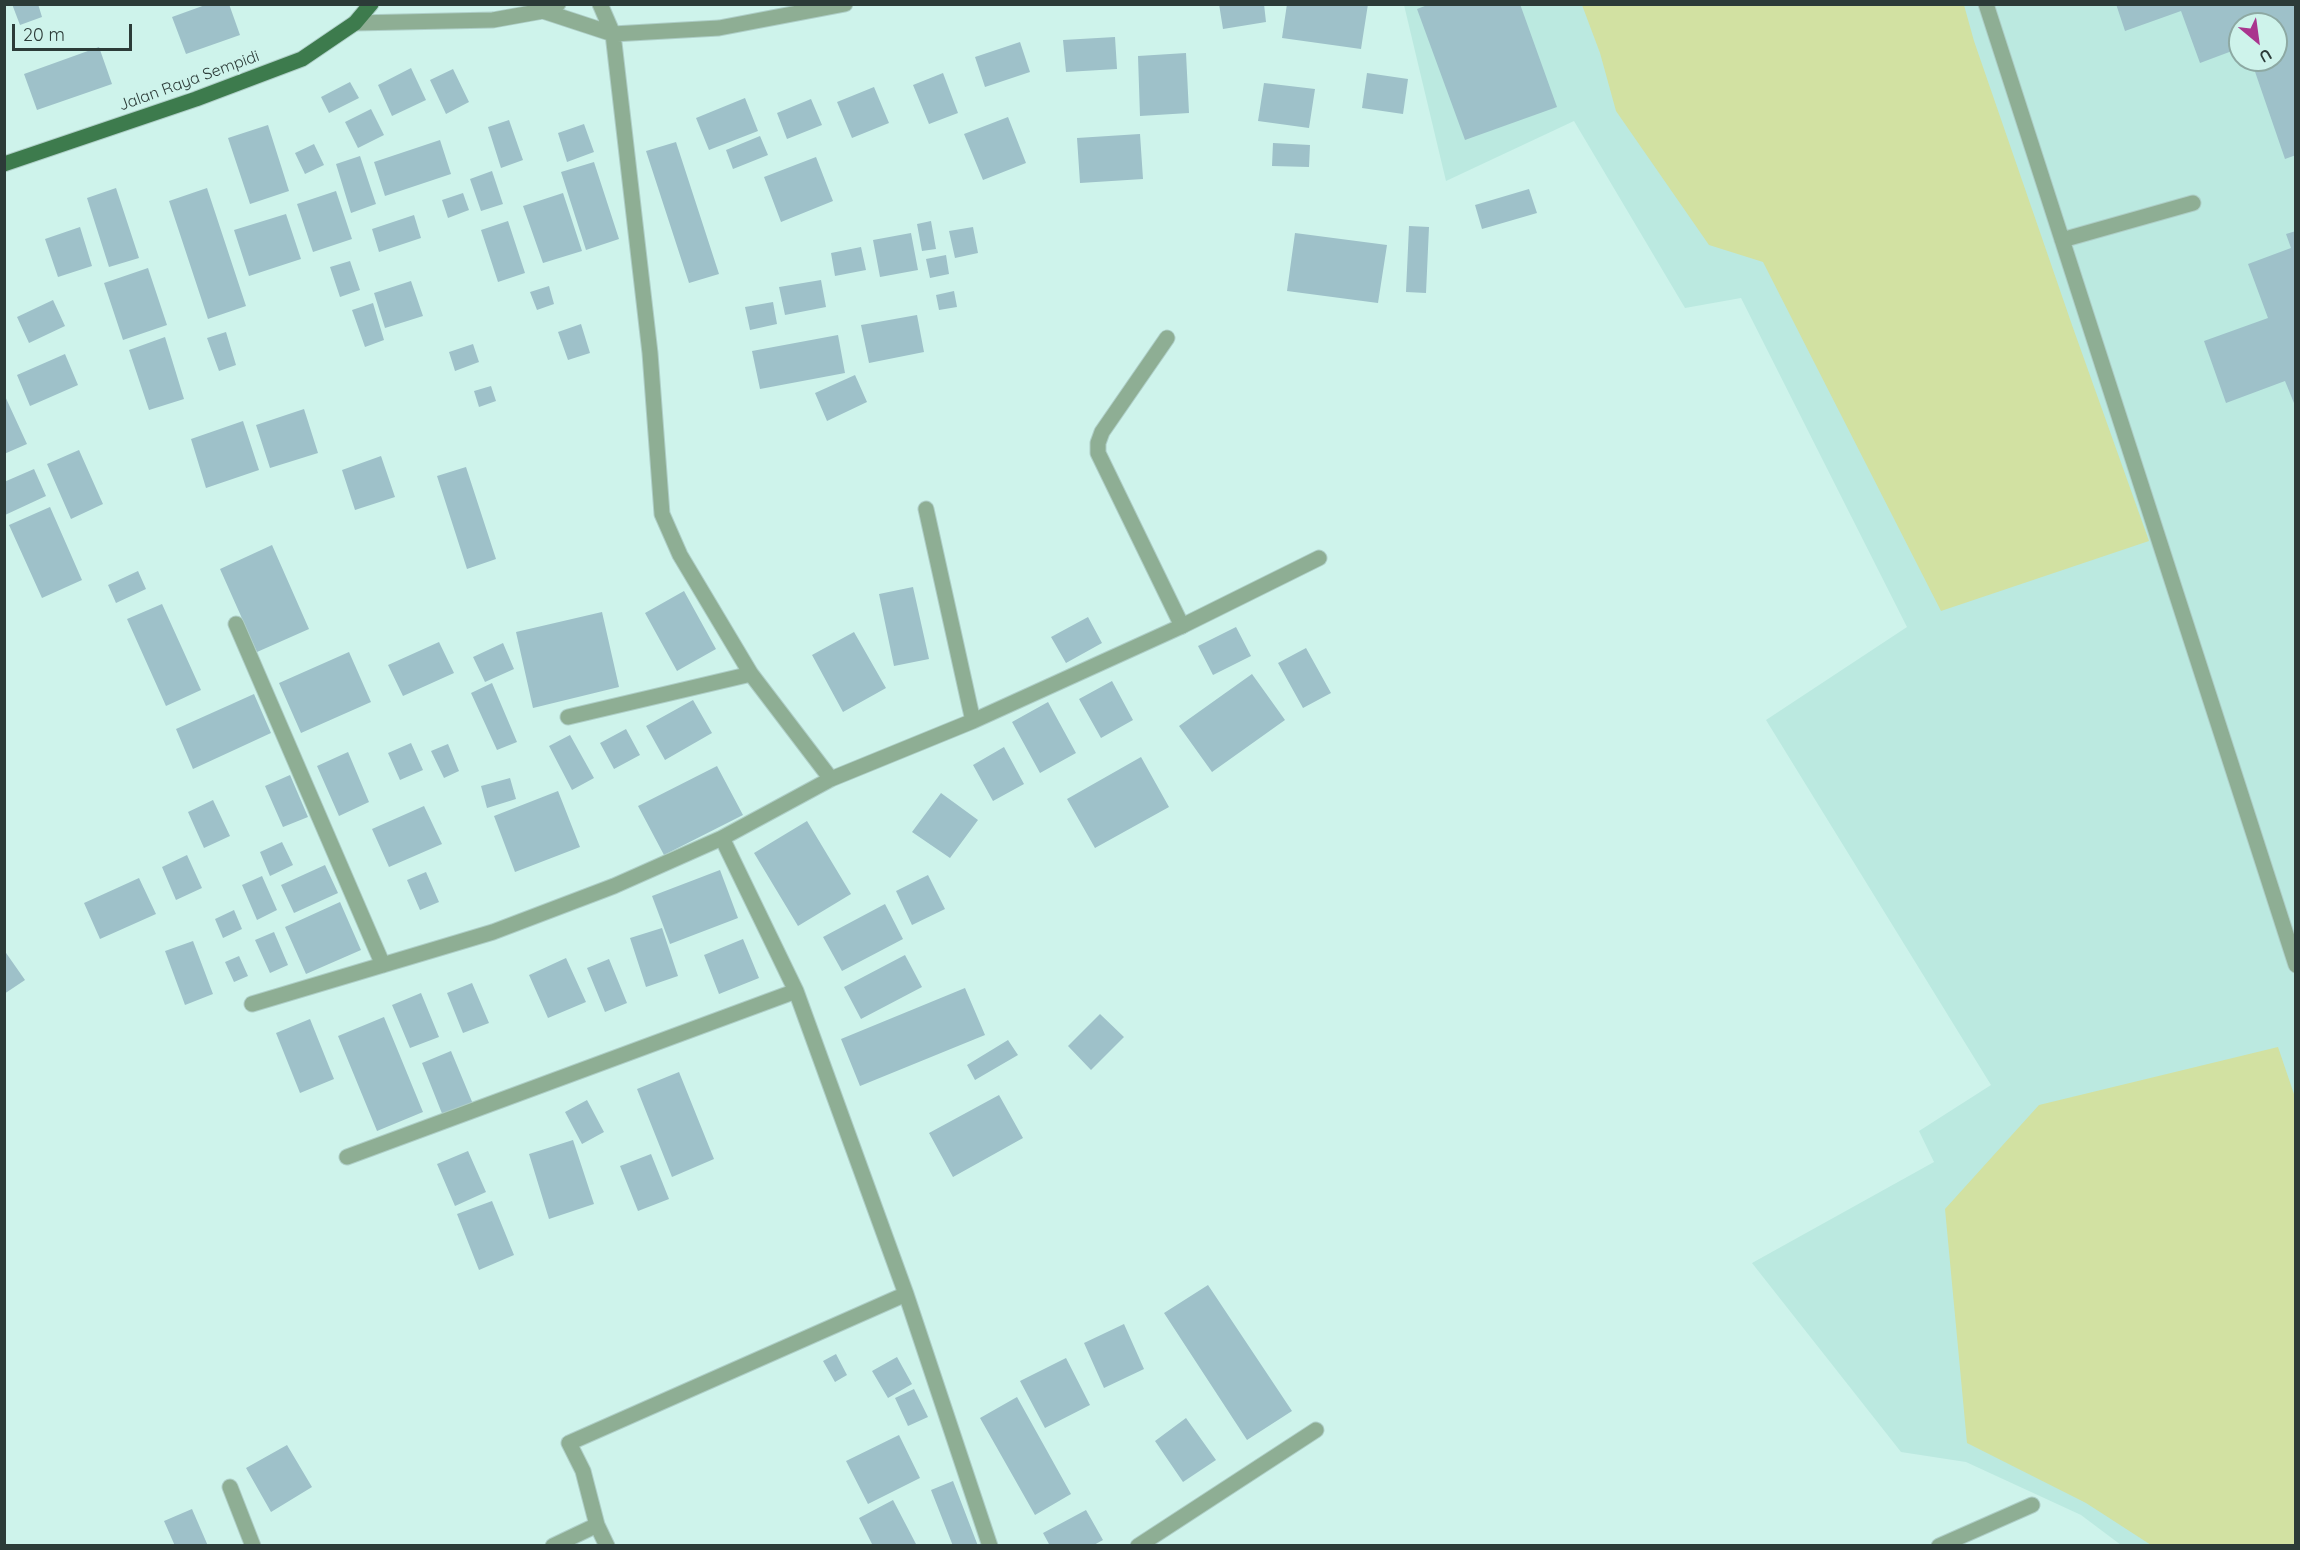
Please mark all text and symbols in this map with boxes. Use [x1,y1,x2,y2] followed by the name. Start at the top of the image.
[15,12,135,50] scale bar
[2228,12,2288,72] north arrow
[23,23,65,46] text: 20 m
[2256,45,2276,67] text: U
[116,47,262,115] street label: Jalan Raya Sempidi

